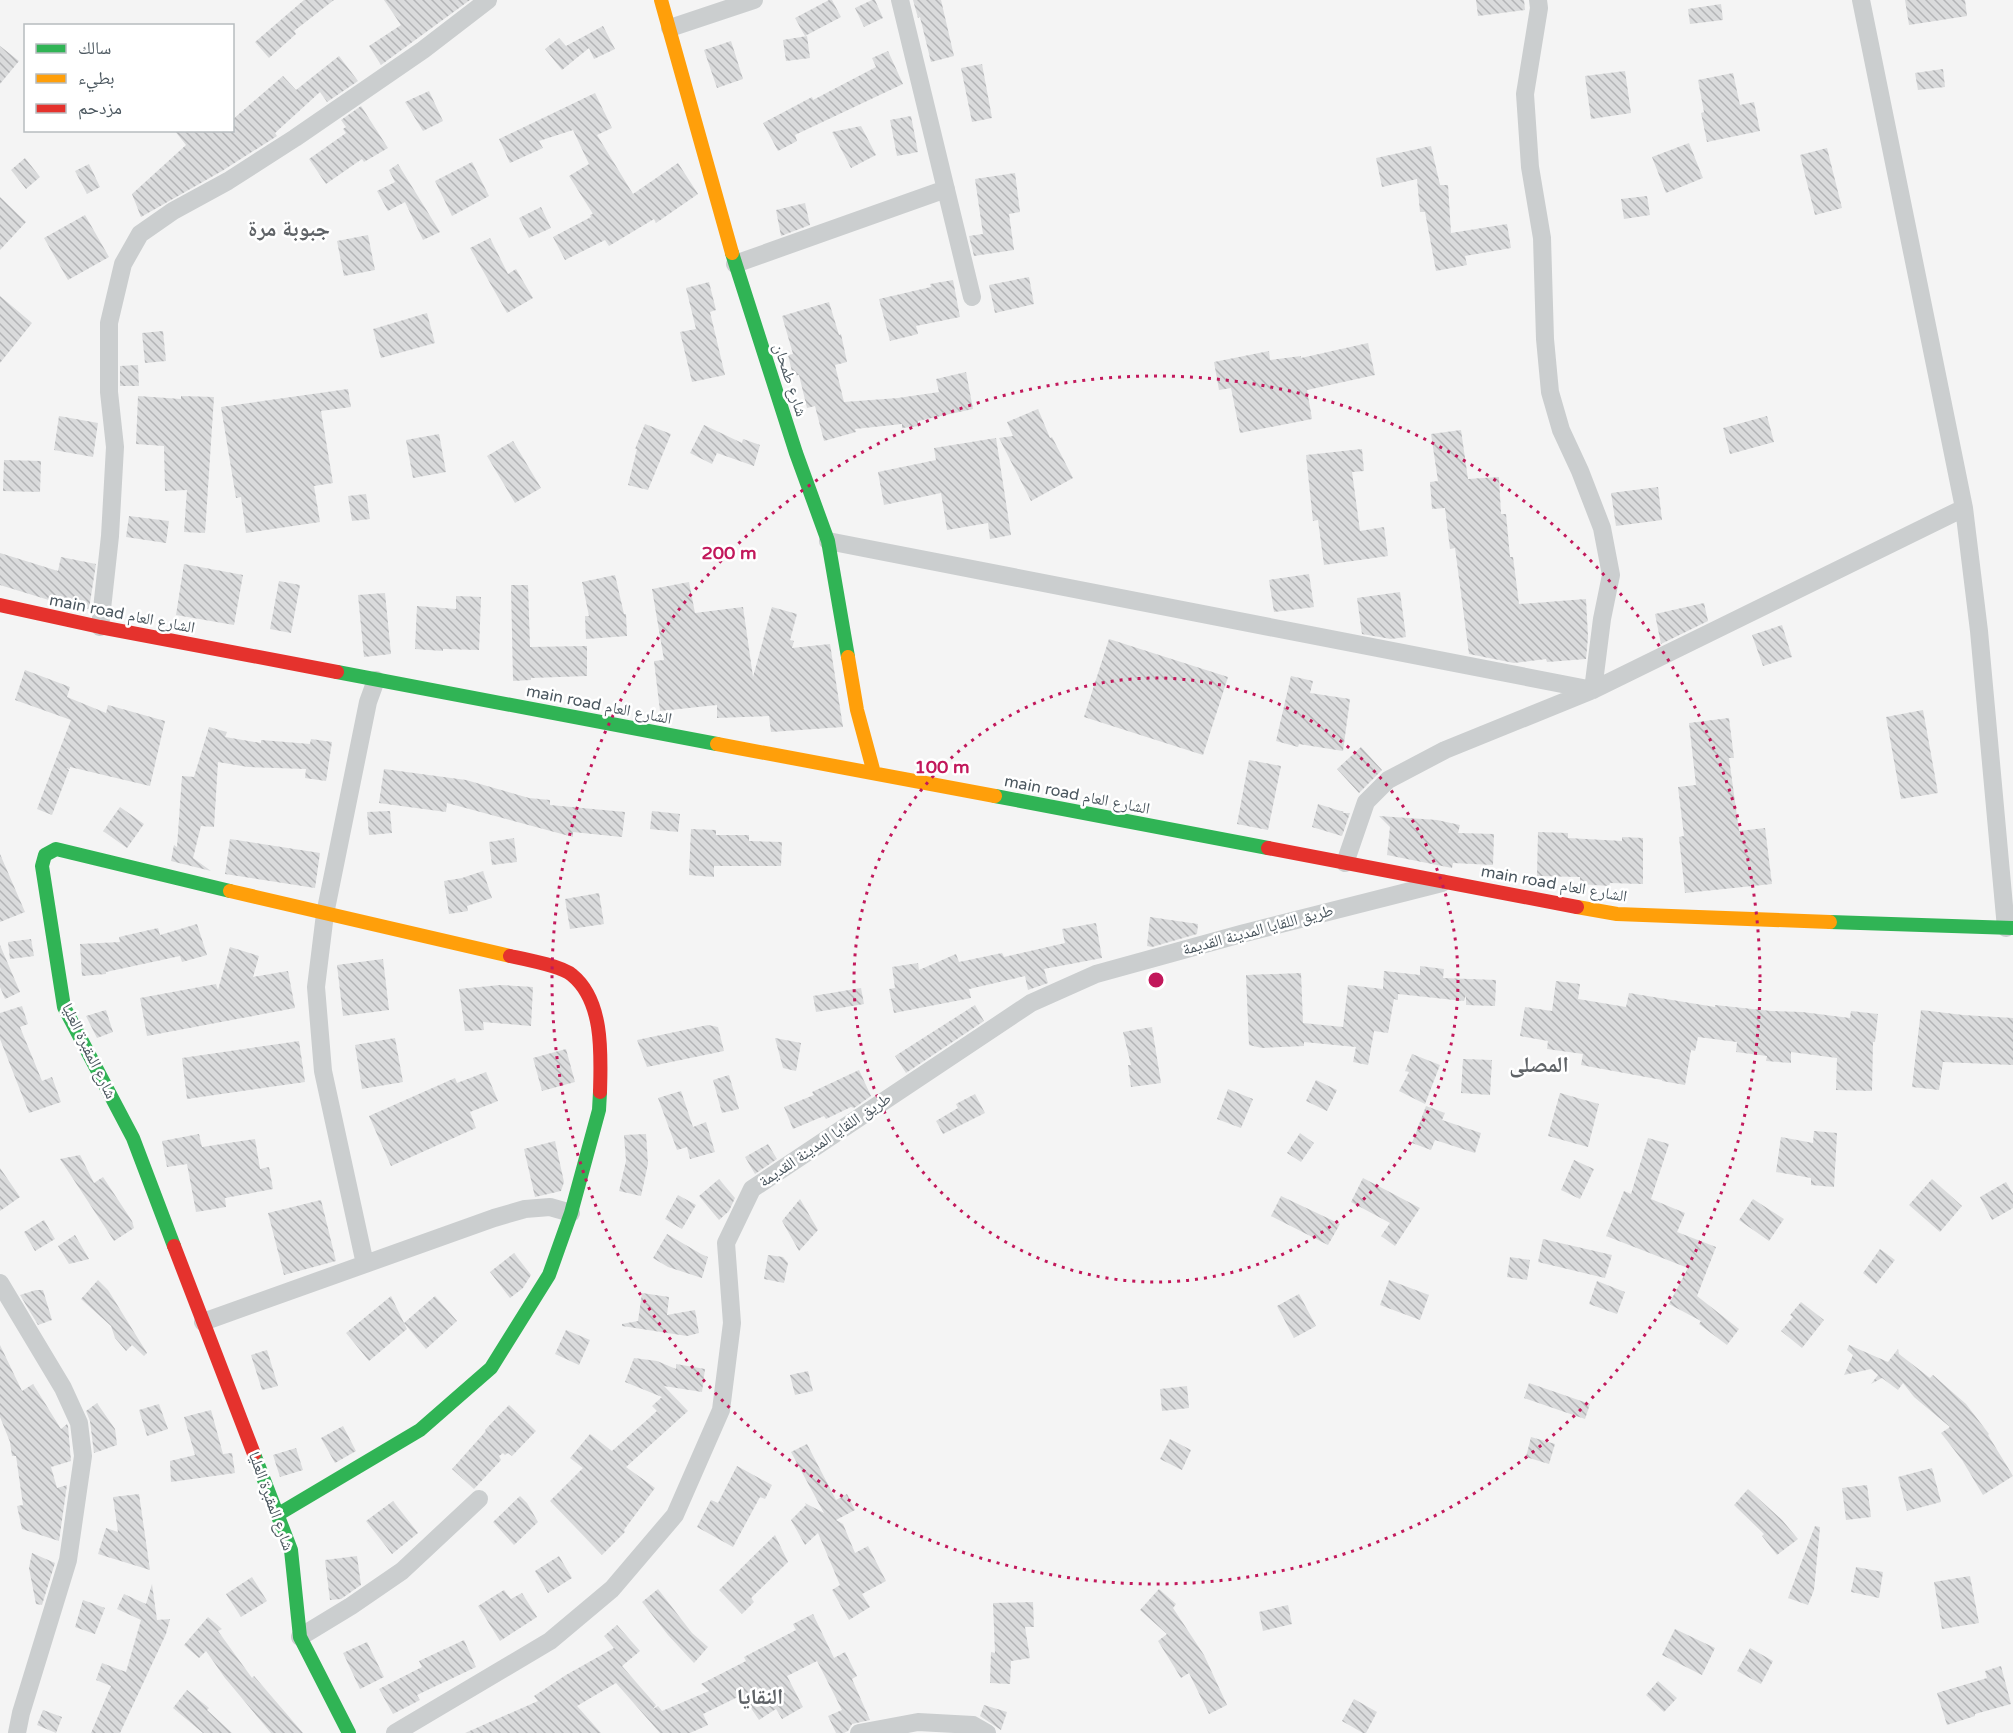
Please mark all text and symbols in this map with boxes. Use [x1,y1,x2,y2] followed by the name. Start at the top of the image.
[24,24,234,132] legend
[78,37,111,59] text: سالك
[78,67,115,93] text: بطيء
[78,97,122,120] text: مزدحم
[248,216,330,242] district label: جبوبة مرة
[769,341,811,419] street label: شارع طمحان
[701,542,757,564] text: 200 m
[47,590,197,638] street label: main road الشارع العام
[524,681,674,729] street label: main road الشارع العام
[914,756,970,778] text: 100 m
[1002,771,1152,819] street label: main road الشارع العام
[1479,861,1629,907] street label: main road الشارع العام
[1180,900,1336,960] street label: طريق اللقايا المدينة القديمة
[1146,970,1166,990] centre of rings
[57,1000,121,1102] street label: شارع المقبرة العليا
[1509,1052,1569,1078] district label: المصلى
[755,1088,895,1192] street label: طريق اللقايا المدينة القديمة
[244,1449,298,1553] street label: شارع المقبرة العليا
[737,1684,783,1710] district label: النقايا

